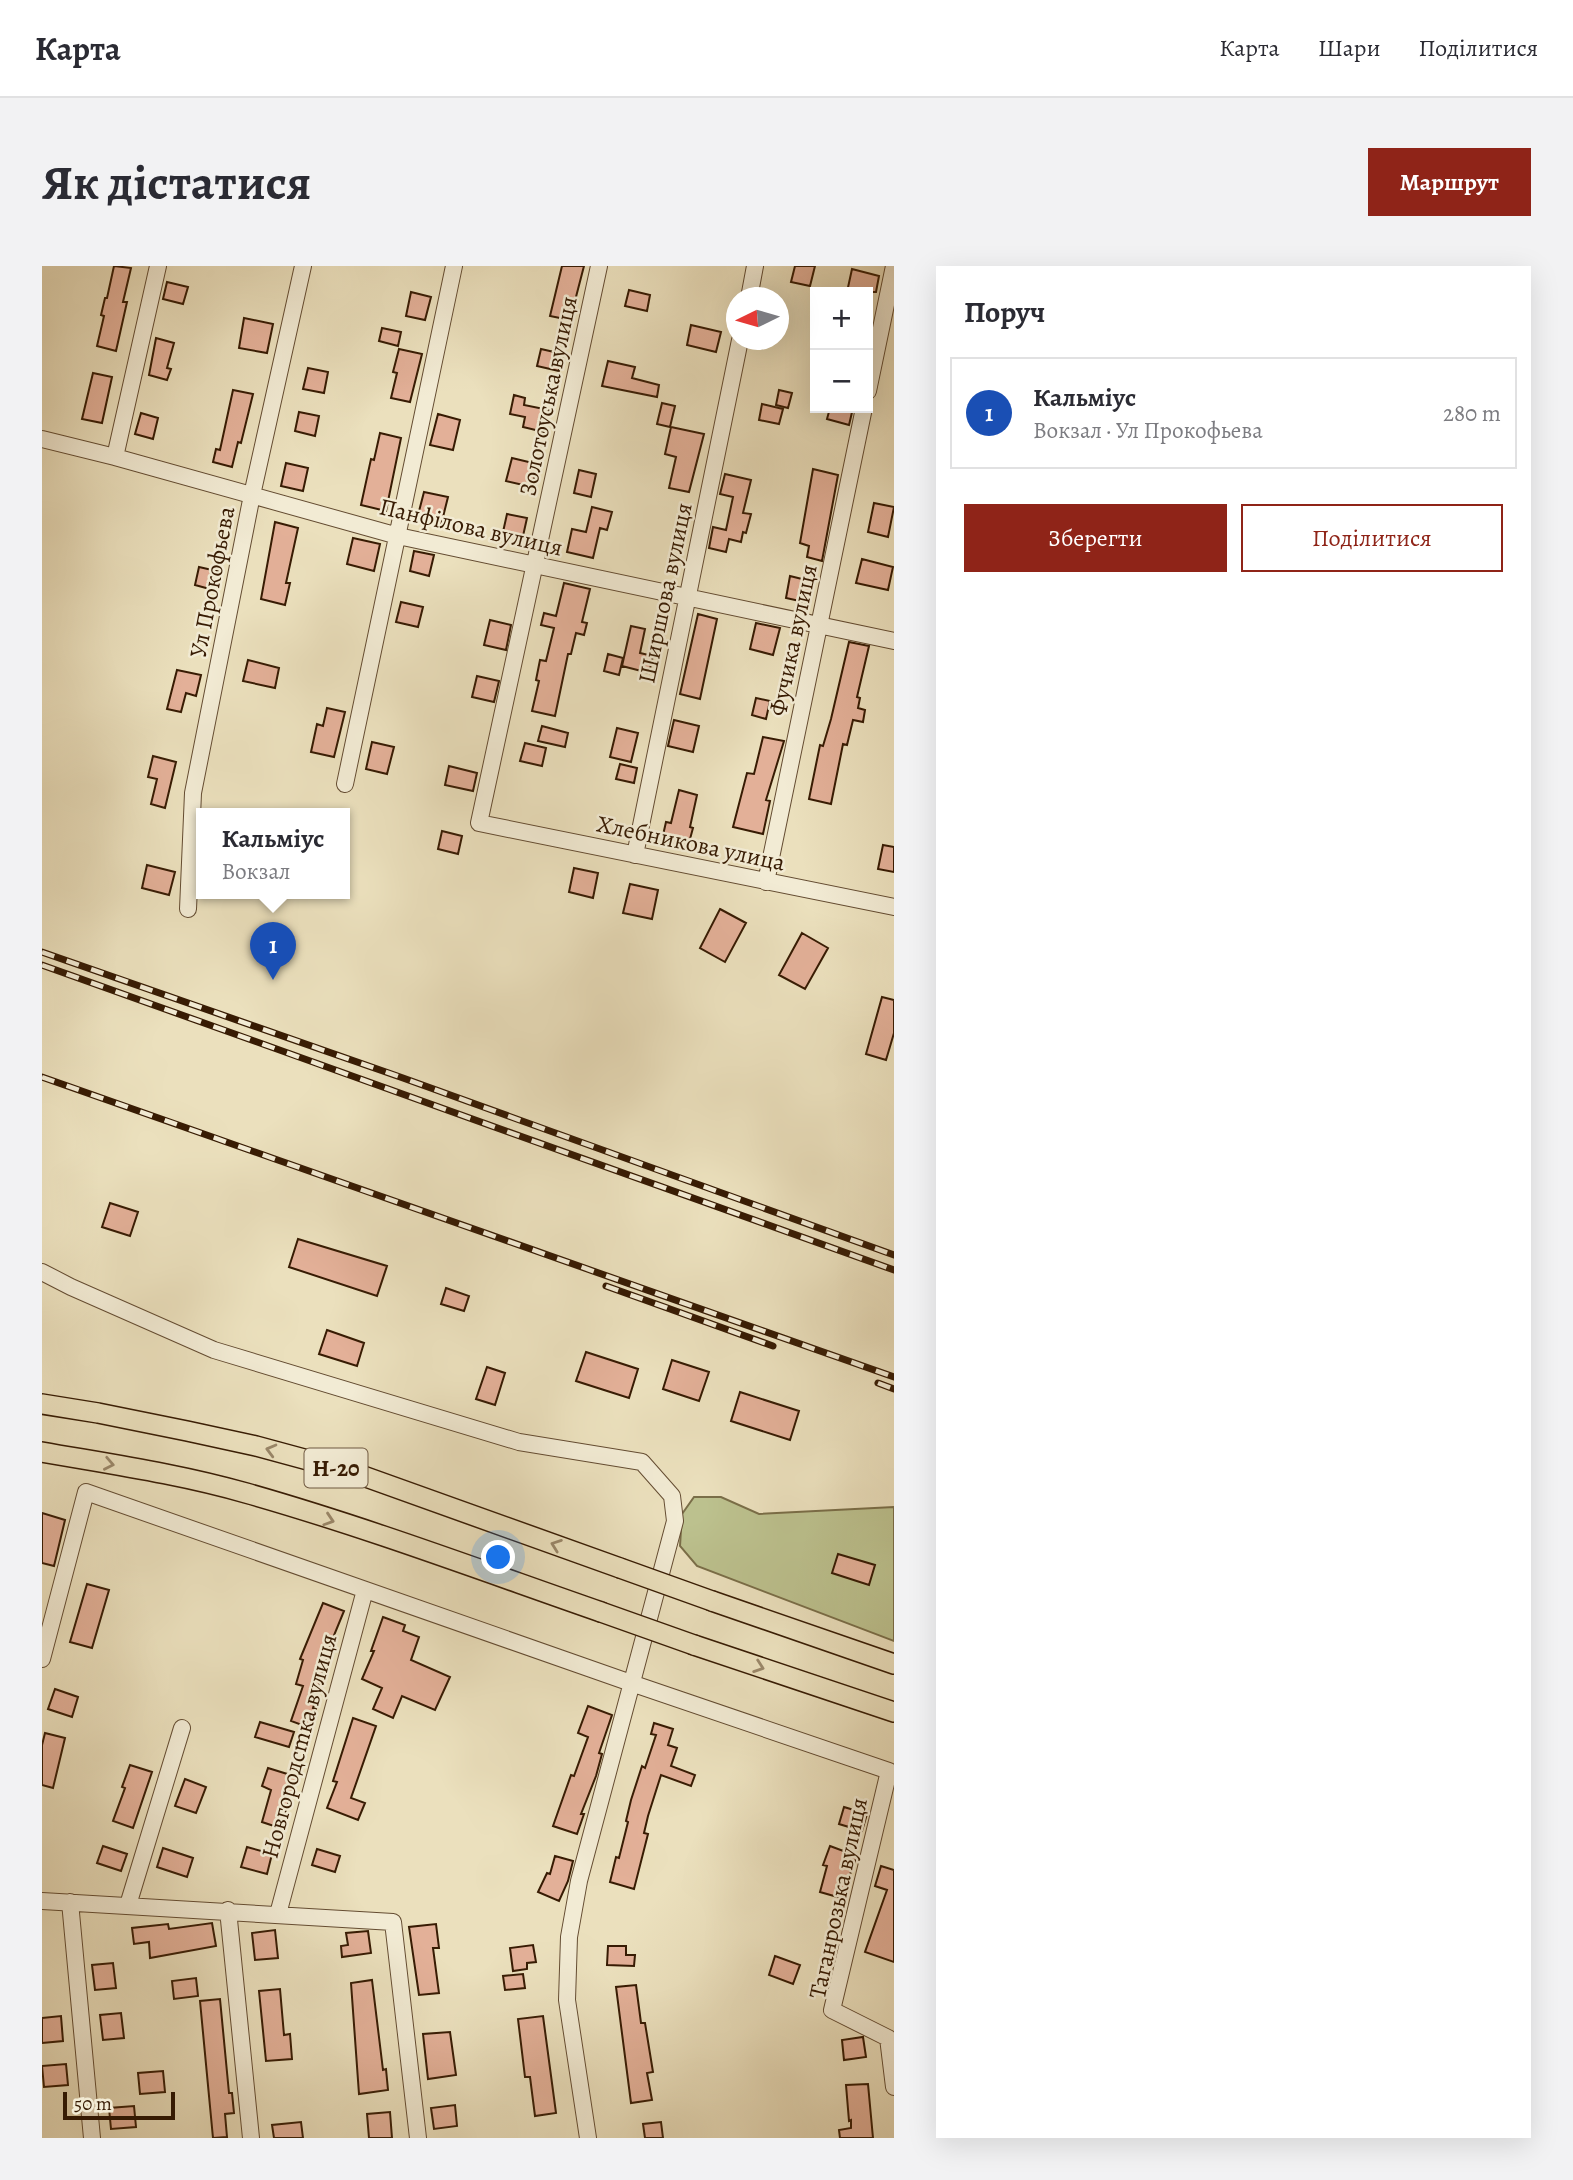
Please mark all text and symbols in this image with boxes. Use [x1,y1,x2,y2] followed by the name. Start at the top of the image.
[35,26,121,71] text: Карта
[1219,32,1280,64] text: Карта
[1318,32,1381,64] text: Шари
[1419,32,1538,64] text: Поділитися
[1368,148,1531,216] button: Маршрут
[42,149,311,216] text: Як дістатися
[726,287,789,350] north arrow
[810,287,873,413] map controls
[810,287,873,350] button: +
[964,292,1045,332] text: Поруч
[511,293,585,499] street label: Золотоуська вулиця
[810,350,873,413] button: −
[1033,380,1136,415] text: Кальміус
[985,398,993,429] text: 1
[1443,398,1501,429] text: 280 m
[1033,415,1263,446] text: Вокзал · Ул Прокофьева
[376,490,566,564] street label: Панфілова вулиця
[630,500,700,686] street label: Ширшова вулиця
[182,504,242,660] street label: Ул Прокофьева
[964,504,1227,572] button: Зберегти
[1241,504,1503,572] button: Поділитися
[761,561,825,719] street label: Фучика вулиця
[594,807,788,879] street label: Хлебникова улица
[196,808,350,899] popup
[221,821,325,856] text: Кальміус
[221,856,290,887] text: Вокзал
[250,922,296,980] pin: 1
[265,1444,277,1458] one-way arrow
[304,1448,368,1488] road number: Н-20
[103,1456,115,1471] one-way arrow
[323,1512,335,1526] one-way arrow
[551,1539,563,1553] one-way arrow
[481,1540,515,1574] your location
[254,1630,344,1862] street label: Новгородсmка вулиця
[752,1659,764,1673] one-way arrow
[801,1795,875,2001] street label: Таганрозька вулиця
[63,2089,175,2121] scale bar
[74,2091,112,2117] text: 50 m

